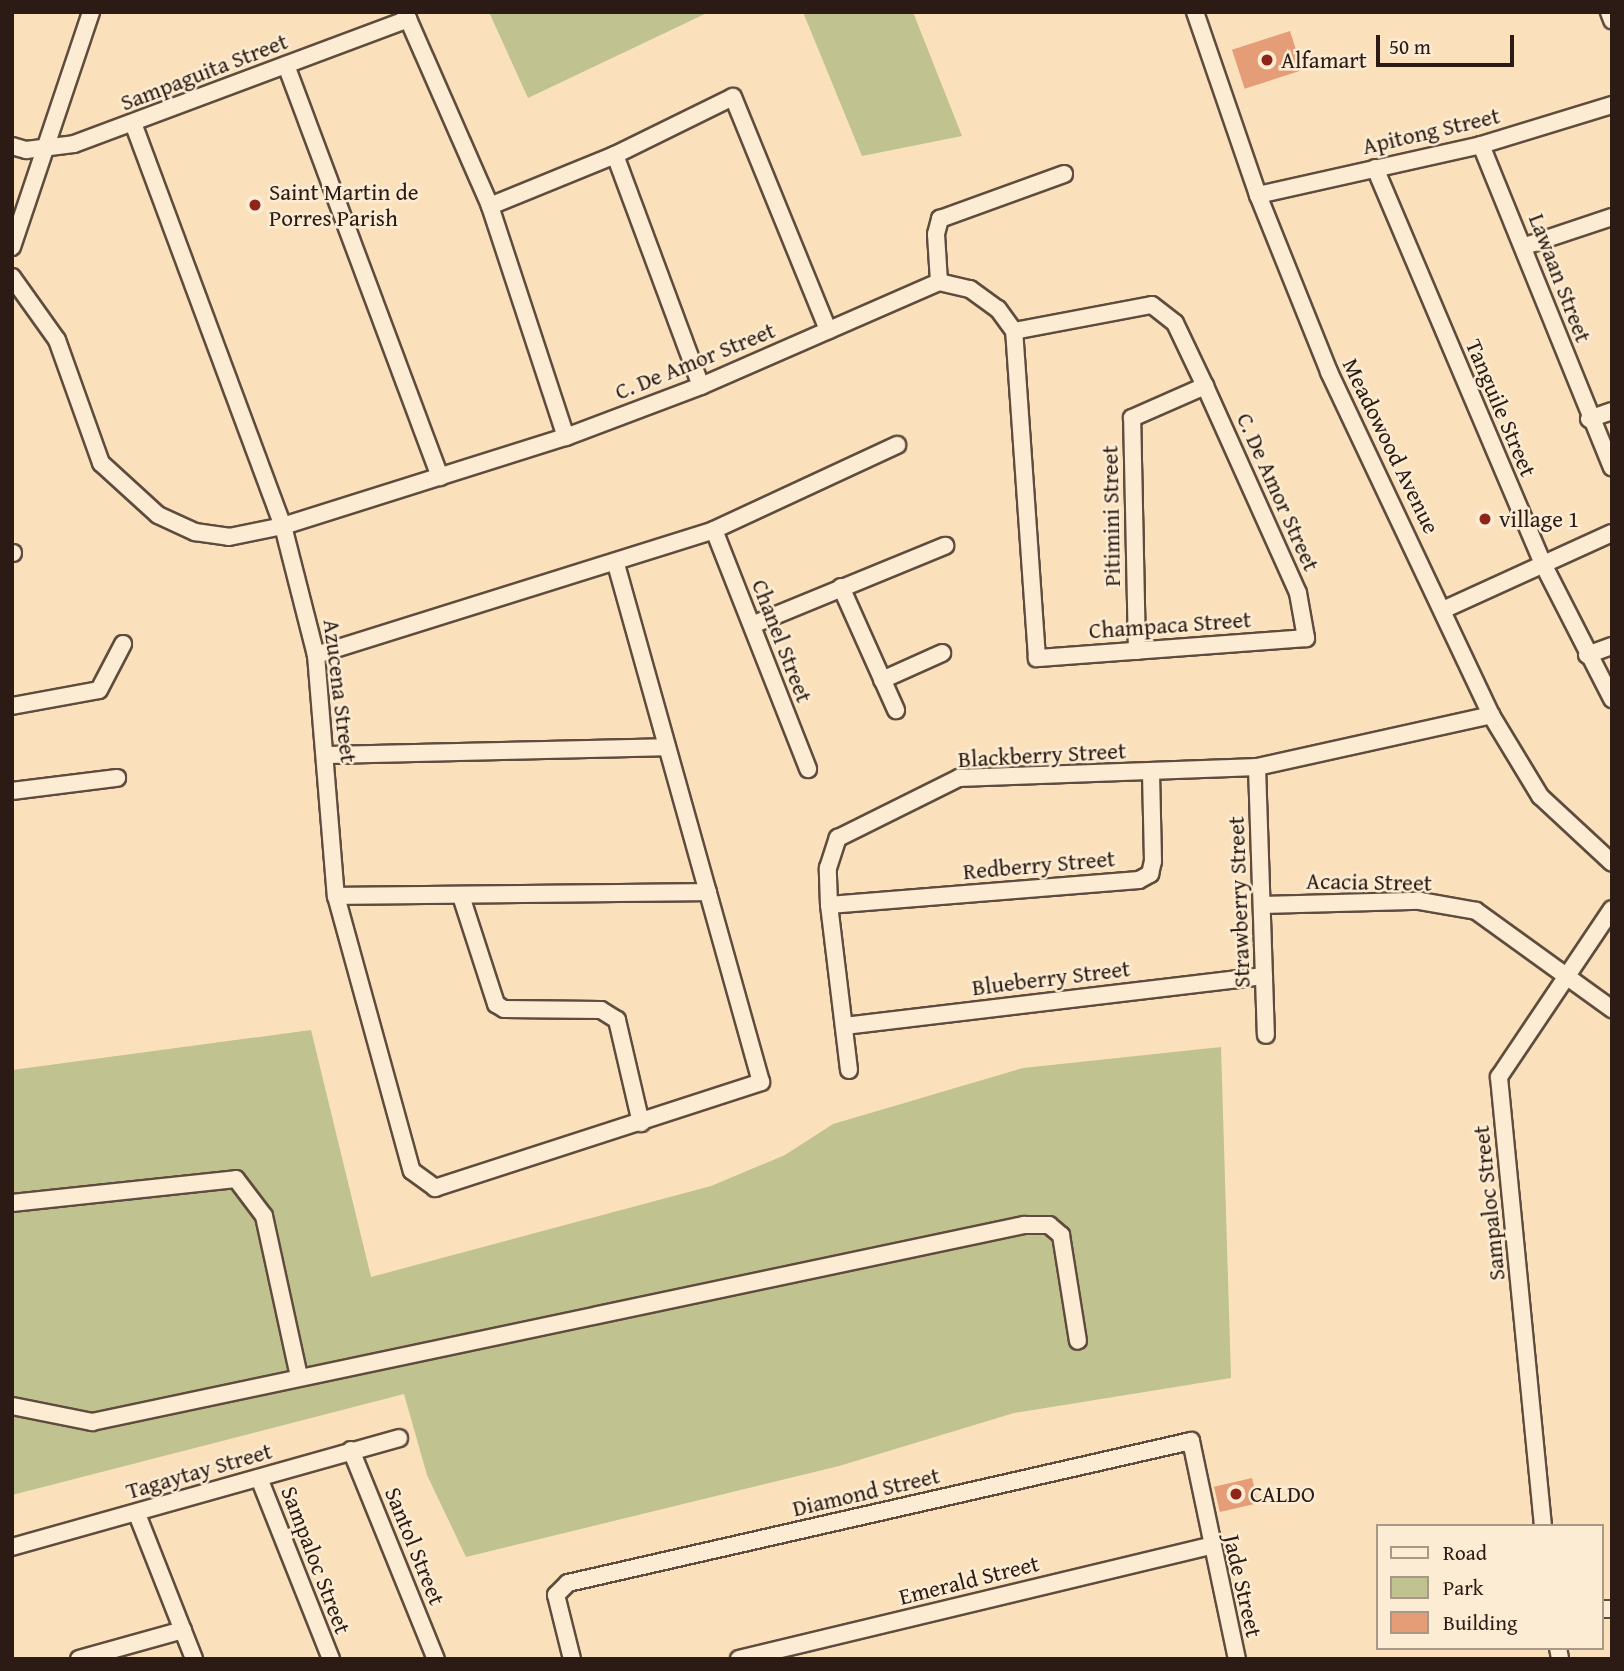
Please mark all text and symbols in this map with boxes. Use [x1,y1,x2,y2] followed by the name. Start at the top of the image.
[1379,21,1517,65] scale bar
[117,27,291,117] street label: Sampaguita Street
[1389,31,1431,62] text: 50 m
[1281,46,1367,74] place label: Alfamart
[1259,52,1275,68] marker: Alfamart
[1360,102,1502,160] street label: Apitong Street
[269,178,418,232] place label: Saint Martin de Porres Parish
[247,197,263,213] marker: Saint Martin de Porres Parish
[1523,210,1597,346] street label: Lawaan Street
[611,316,779,406] street label: C. De Amor Street
[1460,335,1542,481] street label: Tanguile Street
[1337,354,1445,538] street label: Meadowood Avenue
[1231,409,1325,575] street label: C. De Amor Street
[1096,445,1126,587] street label: Pitimini Street
[1499,505,1579,533] place label: village 1
[1477,511,1493,527] marker: village 1
[746,576,818,706] street label: Chanel Street
[1088,606,1252,644] street label: Champaca Street
[317,618,363,764] street label: Azucena Street
[957,737,1127,773] street label: Blackberry Street
[1222,816,1256,988] street label: Strawberry Street
[962,845,1116,885] street label: Redberry Street
[1306,867,1432,897] street label: Acacia Street
[970,955,1132,1001] street label: Blueberry Street
[1467,1124,1511,1282] street label: Sampaloc Street
[123,1437,275,1505] street label: Tagaytay Street
[790,1462,942,1522] street label: Diamond Street
[1250,1480,1315,1508] place label: CALDO
[275,1482,357,1638] street label: Sampaloc Street
[379,1483,451,1609] street label: Santol Street
[1228,1486,1244,1502] marker: CALDO
[1376,1524,1603,1650] legend
[1218,1532,1268,1640] street label: Jade Street
[1443,1537,1487,1568] text: Road
[896,1549,1042,1611] street label: Emerald Street
[1443,1572,1484,1603] text: Park
[1443,1607,1517,1638] text: Building

